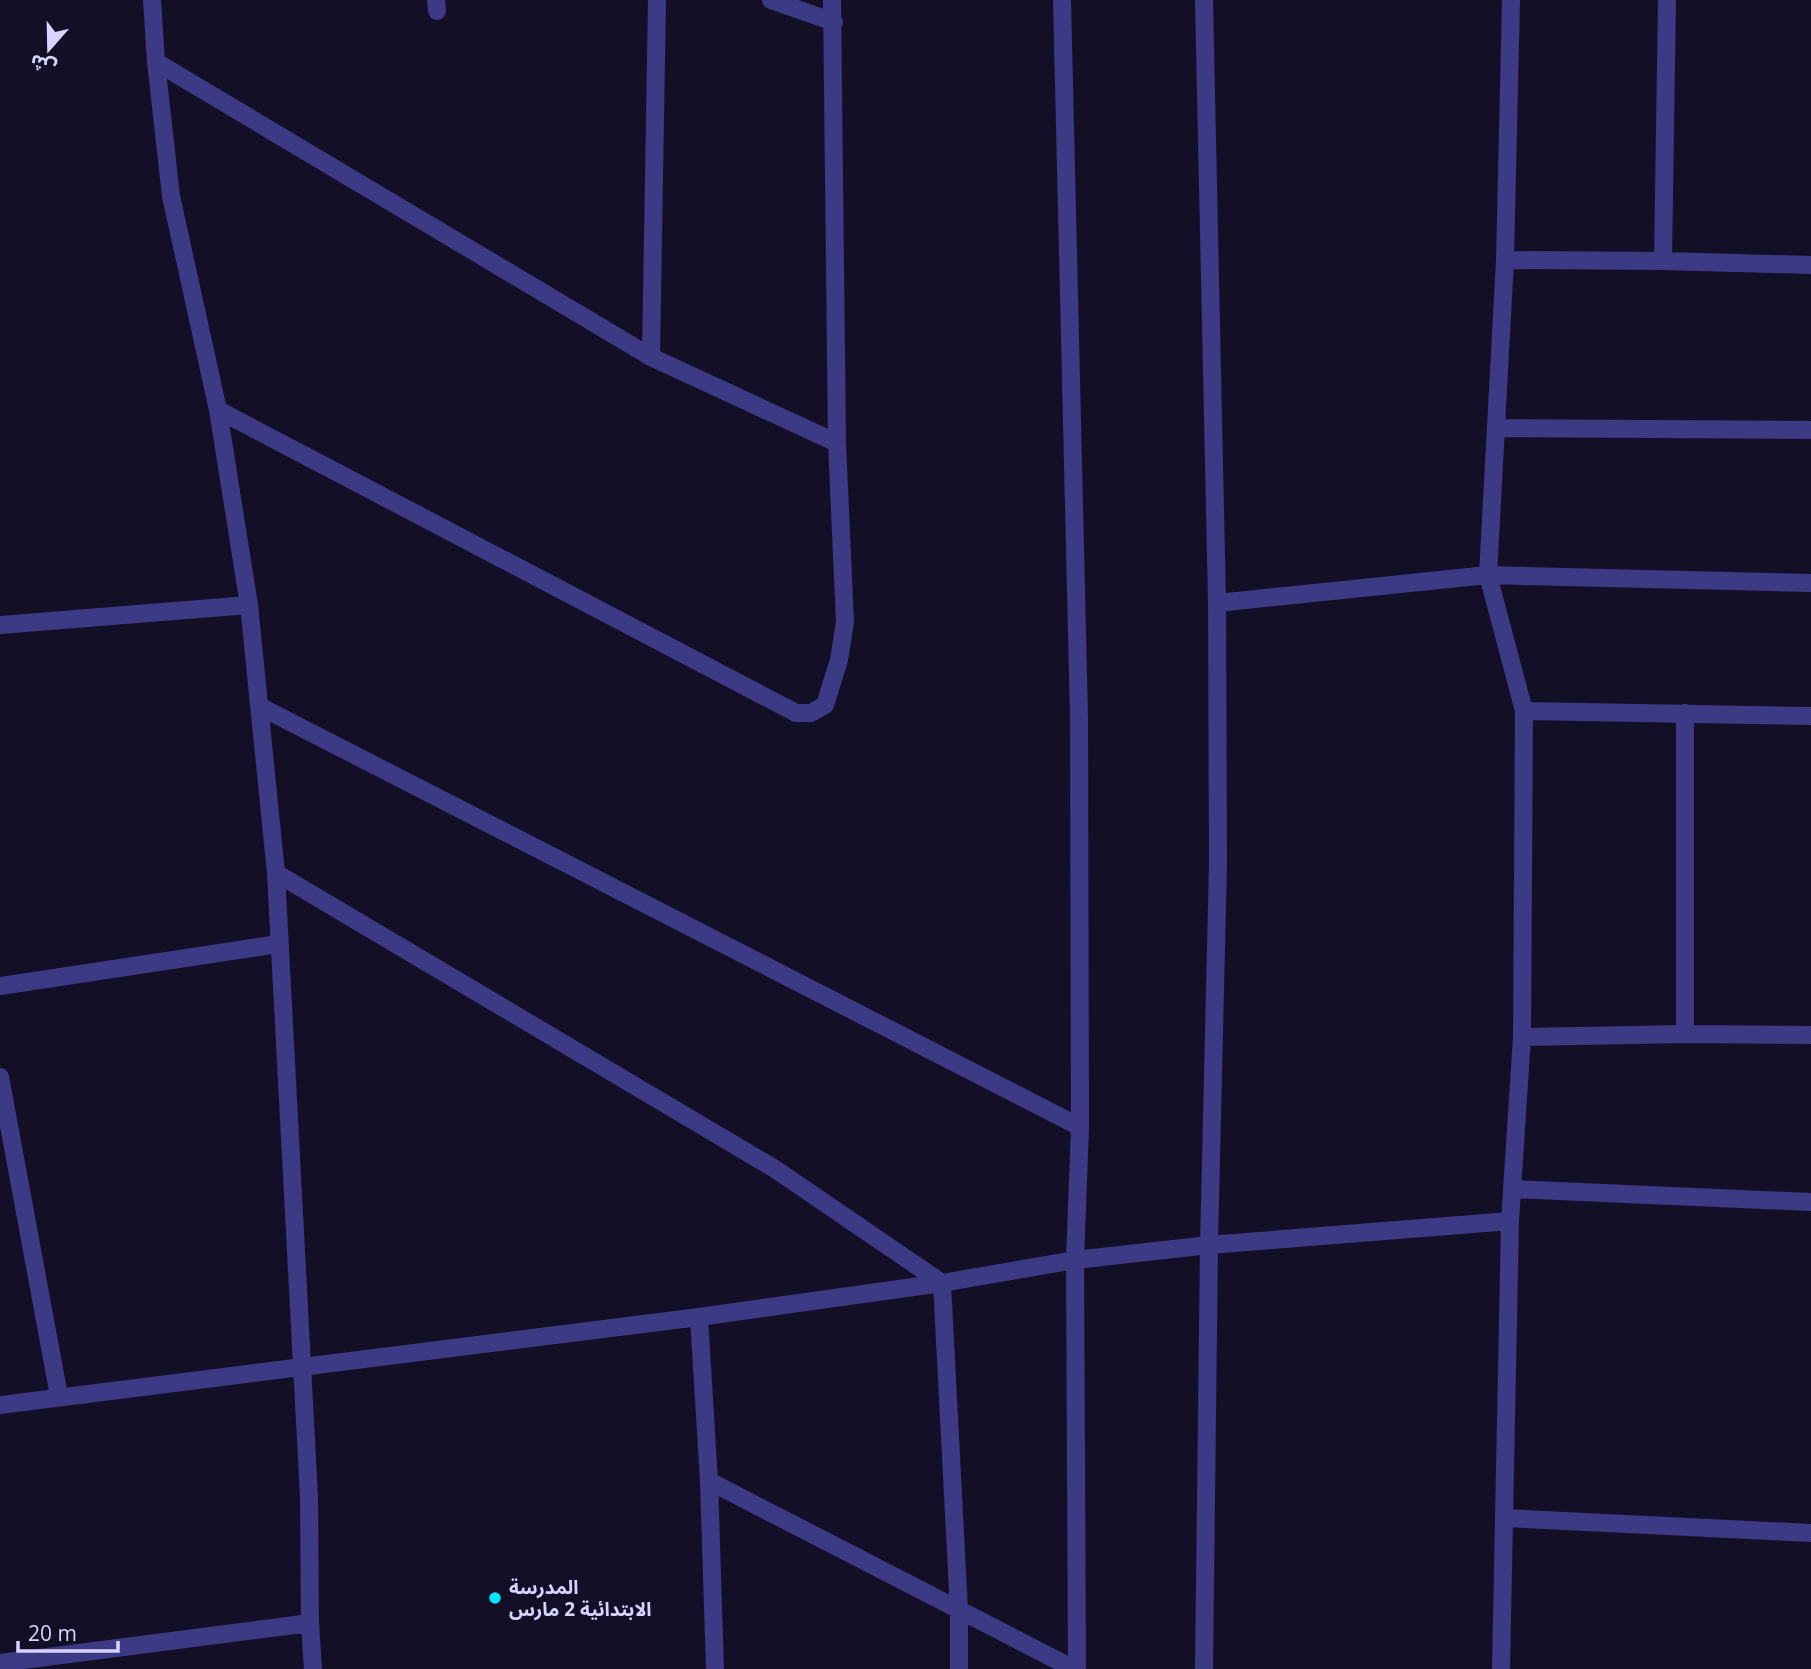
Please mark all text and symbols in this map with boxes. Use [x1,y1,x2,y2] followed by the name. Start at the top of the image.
[14,14,84,84] north arrow
[27,48,60,82] text: ش
[509,1574,651,1622] place label: المدرسة الابتدائية 2 مارس
[487,1590,503,1606] marker: المدرسة الابتدائية 2 مارس
[18,1610,117,1654] scale bar
[28,1619,77,1647] text: 20 m

